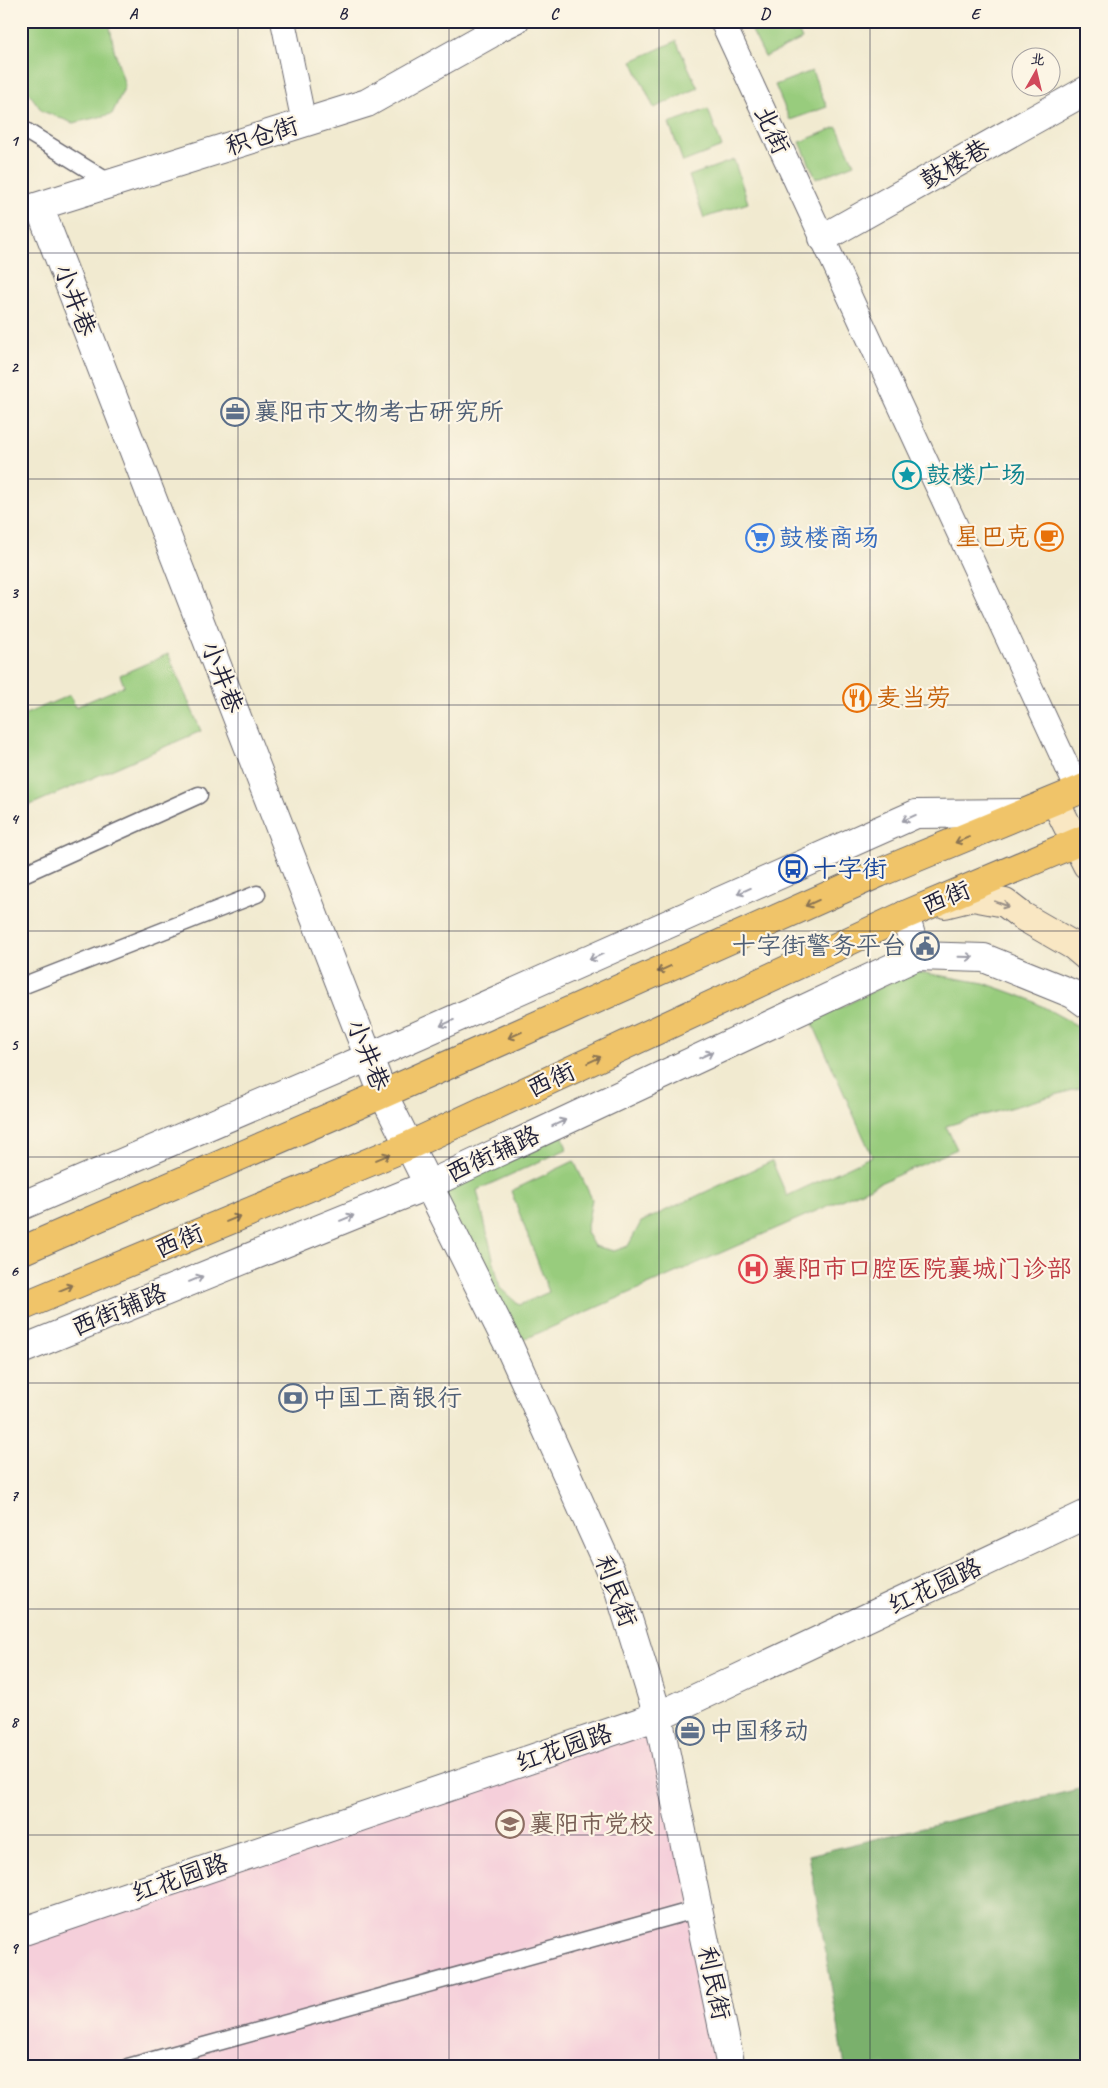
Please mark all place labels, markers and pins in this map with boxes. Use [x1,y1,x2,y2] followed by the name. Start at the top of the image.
[254,396,504,428] place label: 襄阳市文物考古研究所
[220,397,250,427] office icon: 襄阳市文物考古研究所
[926,459,1026,491] place label: 鼓楼广场
[892,460,922,490] place icon: 鼓楼广场
[955,521,1030,553] place label: 星巴克
[779,522,879,554] place label: 鼓楼商场
[1034,522,1064,552] cafe icon: 星巴克
[745,523,775,553] supermarket icon: 鼓楼商场
[876,682,951,714] place label: 麦当劳
[842,683,872,713] restaurant icon: 麦当劳
[812,853,887,885] place label: 十字街
[778,854,808,884] bus stop icon: 十字街
[731,930,906,962] place label: 十字街警务平台
[910,931,940,961] public building icon: 十字街警务平台
[772,1253,1072,1285] place label: 襄阳市口腔医院襄城门诊部
[738,1254,768,1284] hospital icon: 襄阳市口腔医院襄城门诊部
[312,1382,462,1414] place label: 中国工商银行
[278,1383,308,1413] bank icon: 中国工商银行
[709,1715,809,1747] place label: 中国移动
[675,1716,705,1746] office icon: 中国移动
[529,1808,654,1840] place label: 襄阳市党校
[495,1809,525,1839] school or university icon: 襄阳市党校

